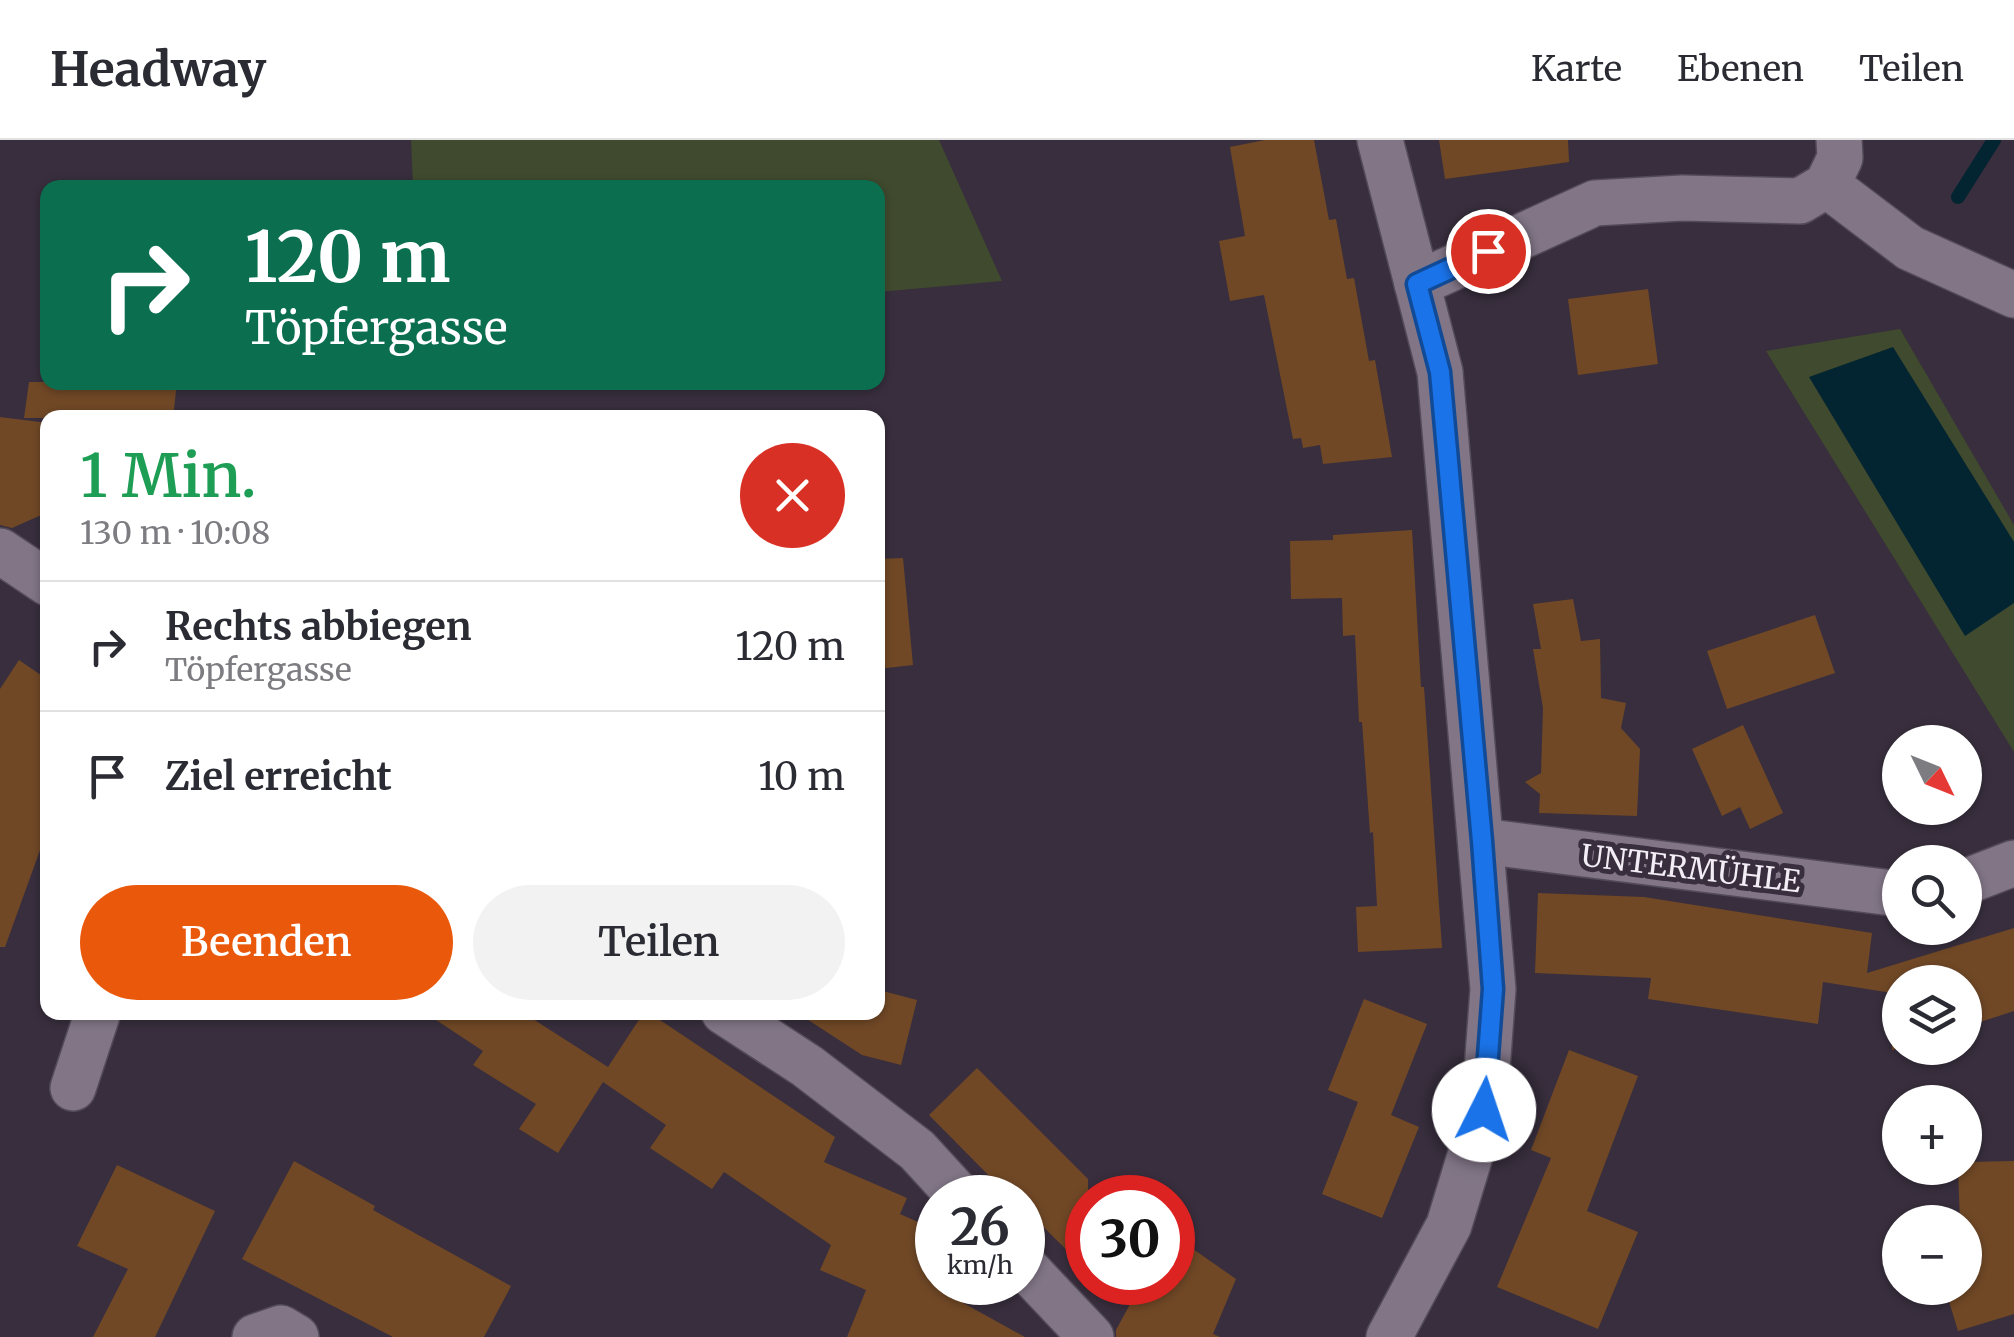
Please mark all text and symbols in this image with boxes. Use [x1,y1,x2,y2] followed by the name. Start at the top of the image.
[50,39,266,99] text: Headway
[1531,47,1622,91] text: Karte
[1677,47,1804,91] text: Ebenen
[1859,47,1964,91] text: Teilen
[1446,209,1531,294] pin
[245,213,450,301] text: 120 m
[80,220,210,350] icon: right
[1461,224,1516,279] icon: arrive
[245,300,507,356] text: Töpfergasse
[80,438,256,513] text: 1 Min.
[740,443,845,548] button: close
[80,513,270,553] text: 130 m · 10:08
[165,603,471,650] text: Rechts abbiegen
[80,619,135,674] icon: right
[735,623,845,670] text: 120 m
[165,650,352,690] text: Töpfergasse
[1882,725,1982,825] north arrow
[1882,725,1982,1305] map controls
[80,749,135,804] icon: arrive
[165,753,392,800] text: Ziel erreicht
[758,753,845,800] text: 10 m
[1579,836,1803,900] street label: UNTERMÜHLE
[1882,845,1982,945] button: search
[80,885,453,1000] button: Beenden
[473,885,845,1000] button: Teilen
[1882,965,1982,1065] button: layers
[1432,1058,1536,1162] position arrow
[1882,1085,1982,1185] button: +
[1065,1175,1195,1305] speed limit sign: 30
[950,1196,1010,1259] text: 26
[1882,1205,1982,1305] button: −
[947,1249,1013,1281] text: km/h

